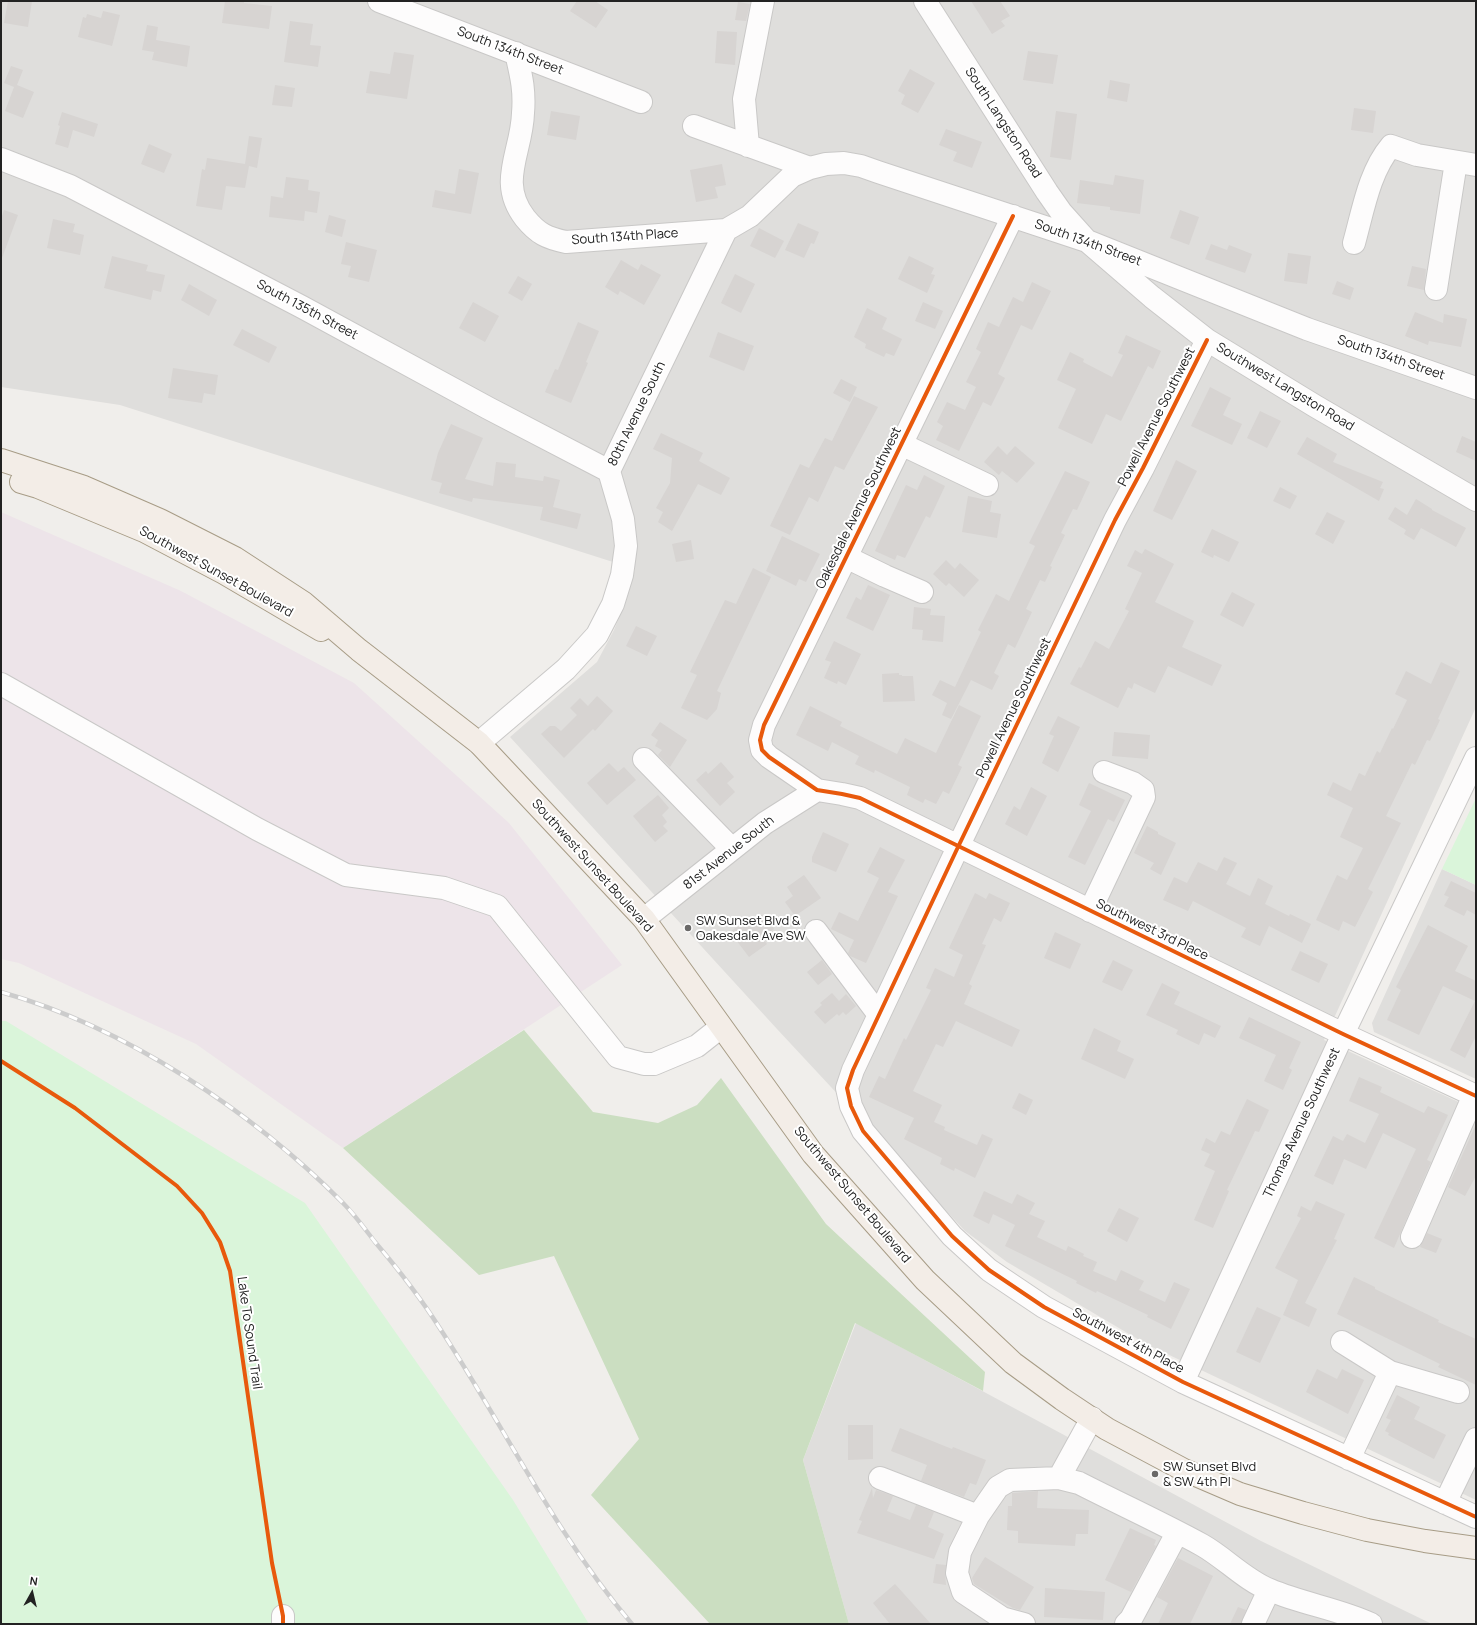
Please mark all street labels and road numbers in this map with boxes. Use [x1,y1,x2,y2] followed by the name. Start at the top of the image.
[455,24,565,78] street label: South 134th Street
[961,65,1045,181] street label: South Langston Road
[1032,216,1144,270] street label: South 134th Street
[571,225,679,249] street label: South 134th Place
[254,277,360,343] street label: South 135th Street
[1335,332,1447,384] street label: South 134th Street
[1213,340,1357,434] street label: Southwest Langston Road
[1115,345,1199,489] street label: Powell Avenue Southwest
[605,359,669,469] street label: 80th Avenue South
[813,424,905,592] street label: Oakesdale Avenue Southwest
[136,523,296,621] street label: Southwest Sunset Boulevard
[973,635,1055,781] street label: Powell Avenue Southwest
[528,796,656,936] street label: Southwest Sunset Boulevard
[681,813,777,893] street label: 81st Avenue South
[1093,896,1211,964] street label: Southwest 3rd Place
[1260,1046,1344,1200] street label: Thomas Avenue Southwest
[790,1124,914,1266] street label: Southwest Sunset Boulevard
[233,1276,265,1390] street label: Lake To Sound Trail
[1070,1305,1186,1377] street label: Southwest 4th Place

